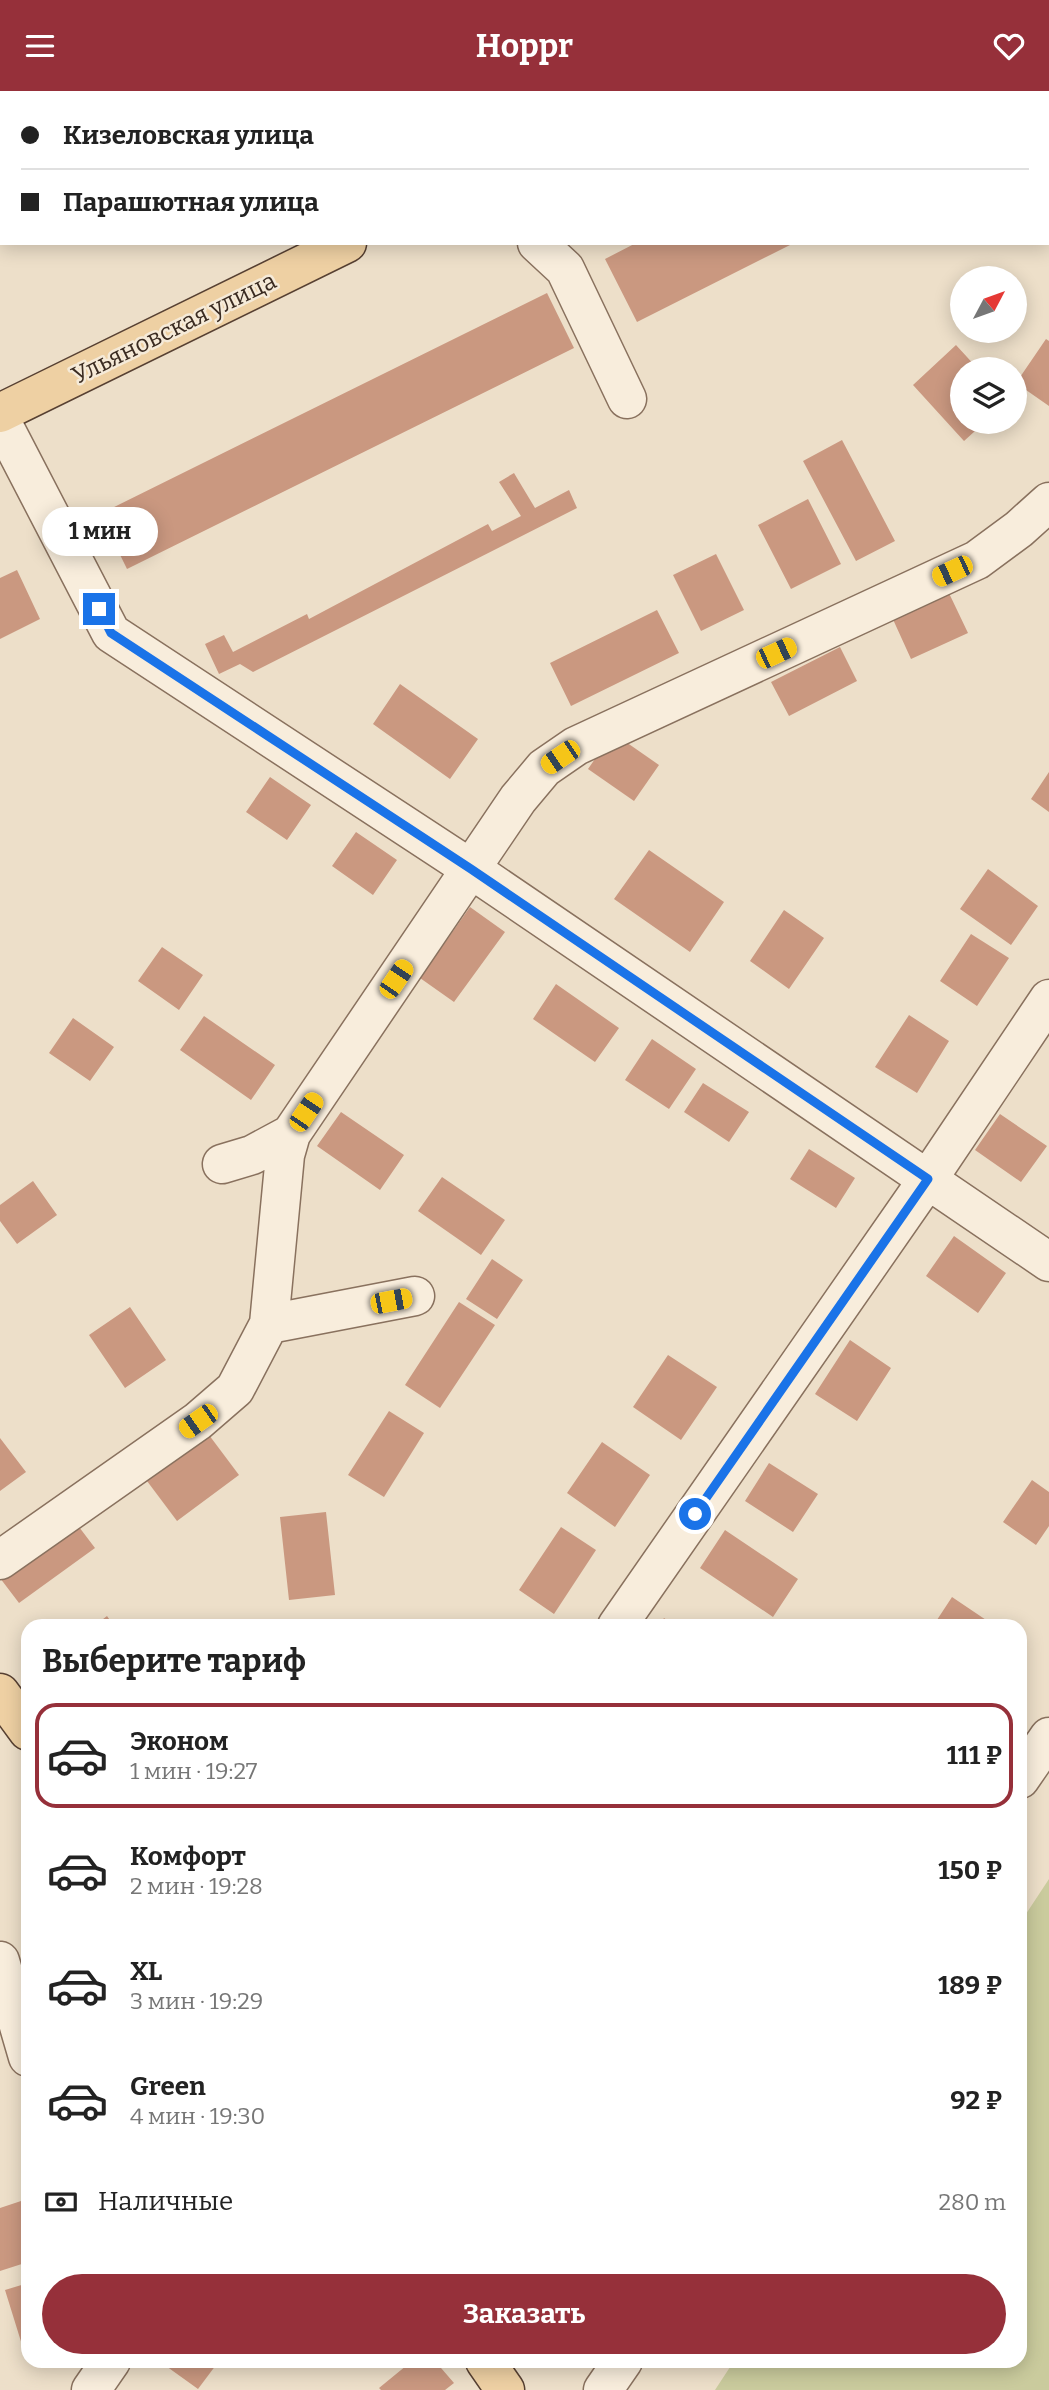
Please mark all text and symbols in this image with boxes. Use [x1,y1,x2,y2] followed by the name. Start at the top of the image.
[21,27,59,65] icon: menu
[476,27,573,65] text: Hoppr
[990,27,1028,65] icon: heart
[63,120,314,151] text: Кизеловская улица
[63,187,319,218] text: Парашютная улица
[67,266,281,390] street label: Ульяновская улица
[950,266,1027,343] north arrow
[950,266,1027,434] map controls
[950,357,1027,434] button: layers
[41,507,157,557] callout: 1 мин
[69,517,131,545] text: 1 мин
[929,553,976,589] car
[83,593,115,625] route end
[753,635,800,671] car
[537,737,584,777] car
[376,956,417,1002] car
[286,1089,327,1135] car
[369,1287,414,1315] car
[175,1400,222,1442] car
[679,1498,711,1530] route start
[42,1642,306,1680] text: Выберите тариф
[46,1724,109,1787] icon: car
[130,1726,229,1757] text: Эконом
[947,1740,1002,1771] text: 111 ₽
[130,1757,257,1785] text: 1 мин · 19:27
[46,1839,109,1902] icon: car
[130,1841,246,1872] text: Комфорт
[938,1855,1002,1886] text: 150 ₽
[130,1872,263,1900] text: 2 мин · 19:28
[46,1954,109,2017] icon: car
[130,1956,162,1987] text: XL
[938,1970,1002,2001] text: 189 ₽
[130,1987,263,2015] text: 3 мин · 19:29
[46,2069,109,2132] icon: car
[130,2071,206,2102] text: Green
[950,2085,1002,2116] text: 92 ₽
[130,2102,265,2130] text: 4 мин · 19:30
[42,2183,80,2221] icon: cash
[98,2186,233,2217] text: Наличные
[938,2188,1006,2216] text: 280 m
[42,2274,1006,2354] button: Заказать

